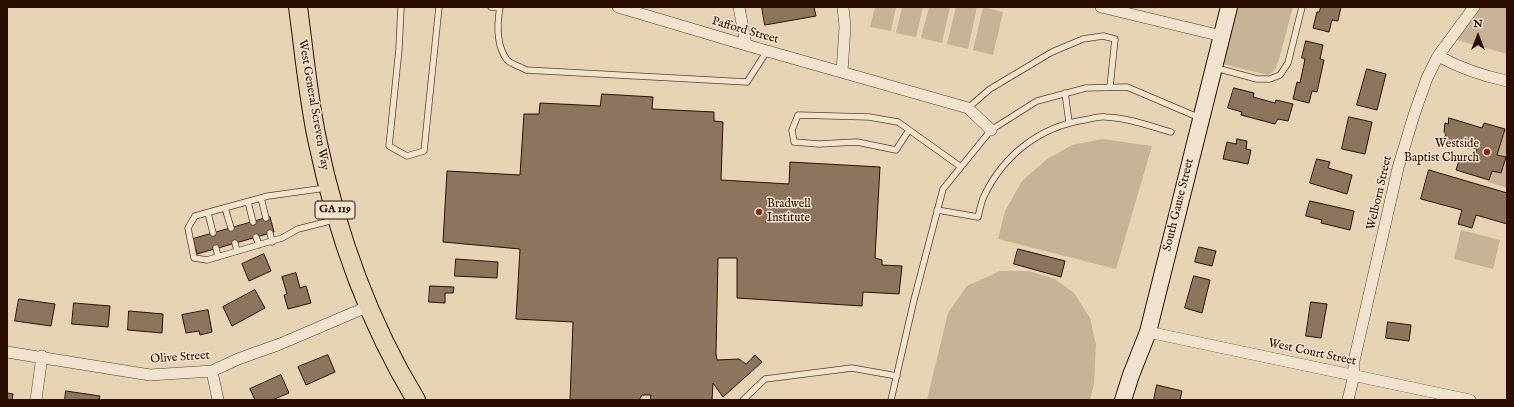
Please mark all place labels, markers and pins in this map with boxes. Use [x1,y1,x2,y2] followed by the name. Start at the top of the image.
[1404,138,1479,166] place label: Westside Baptist Church
[1482,147,1492,157] marker: Westside Baptist Church
[767,198,811,226] place label: Bradwell Institute
[754,207,764,217] marker: Bradwell Institute

